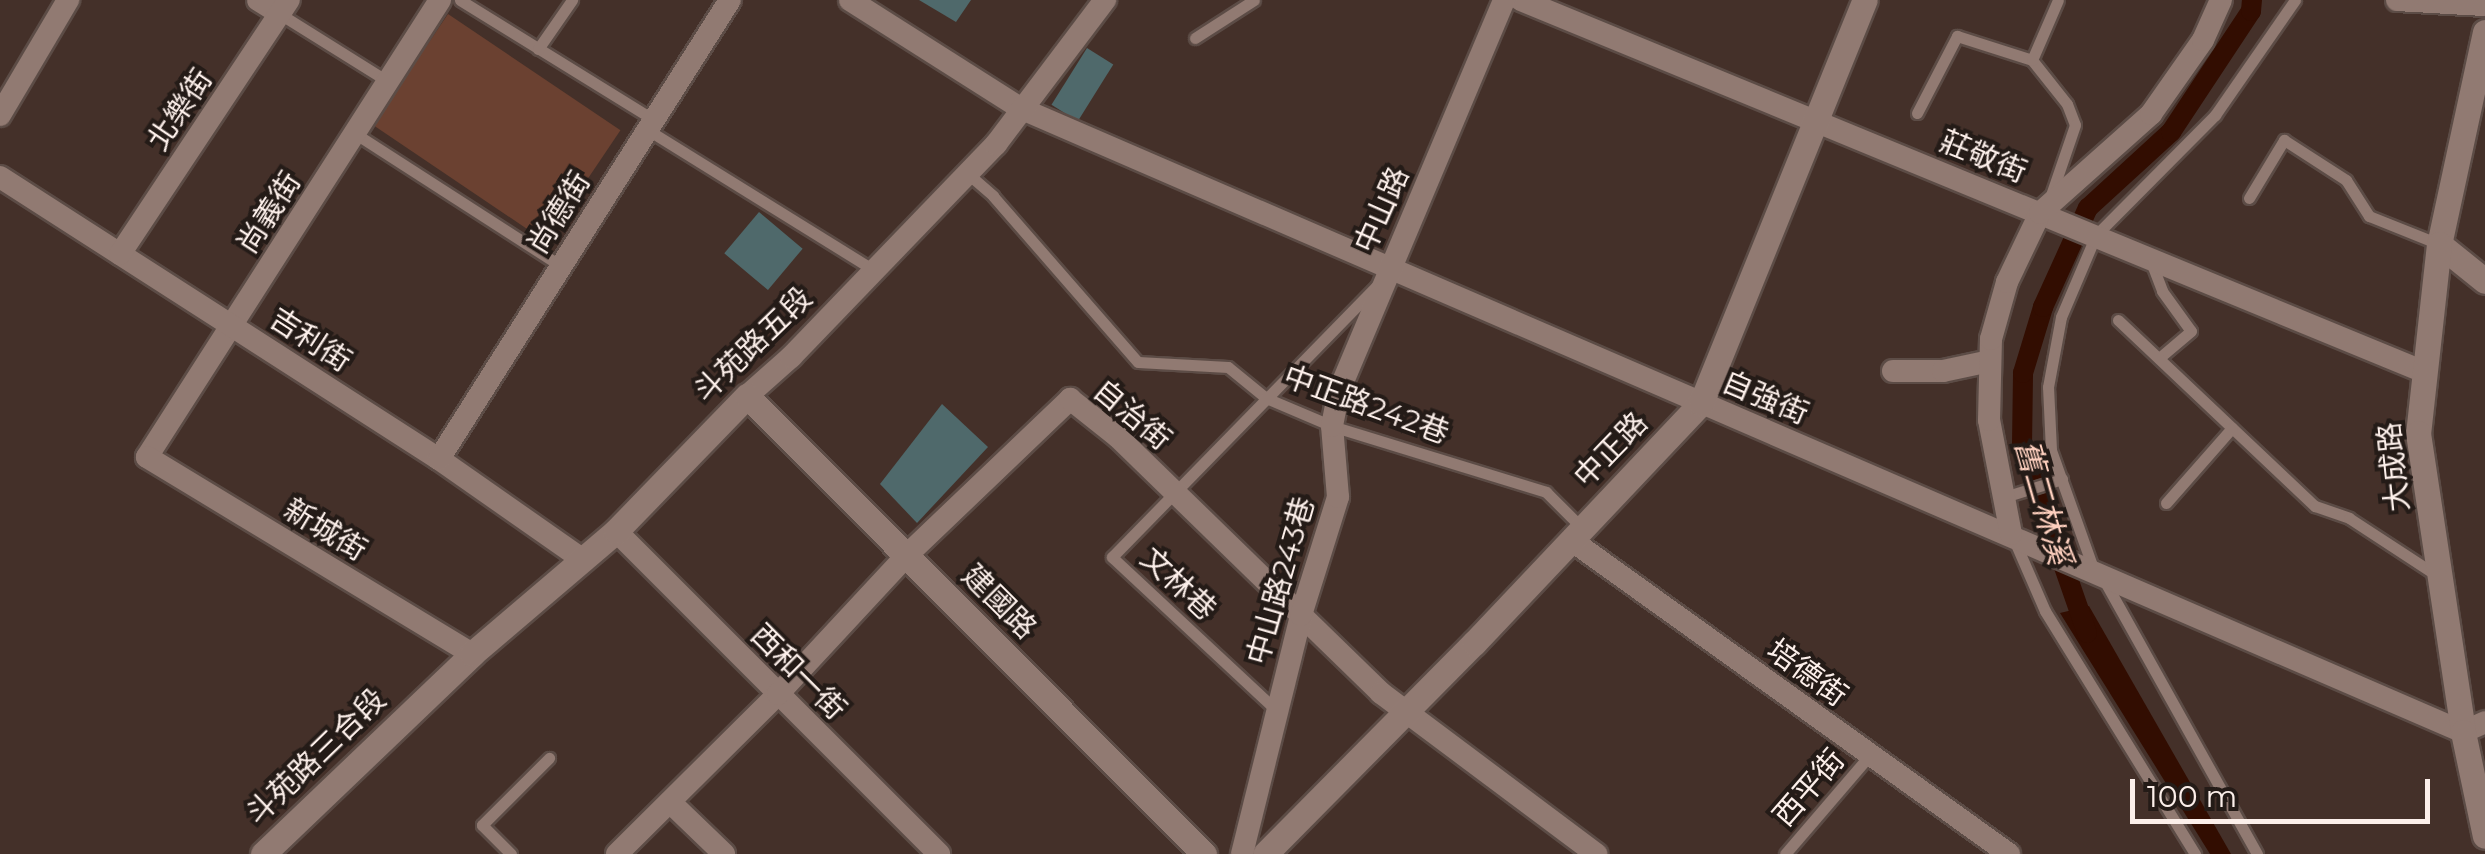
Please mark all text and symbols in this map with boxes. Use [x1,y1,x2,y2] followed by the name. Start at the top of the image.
[140,63,220,157] street label: 北樂街
[1935,123,2031,191] street label: 莊敬街
[1347,162,1417,258] street label: 中山路
[229,165,309,261] street label: 尚義街
[520,165,598,261] street label: 尚德街
[687,280,819,410] street label: 斗苑路五段
[262,300,358,380] street label: 吉利街
[1278,358,1454,452] street label: 中正路242巷
[1717,364,1813,432] street label: 自強街
[1086,372,1178,458] street label: 自治街
[1567,405,1655,495] street label: 中正路
[2371,420,2417,514] street label: 大成路
[2007,435,2079,569] water label: 舊二林溪
[277,491,373,569] street label: 新城街
[1240,493,1322,669] street label: 中山路243巷
[1133,540,1223,628] street label: 文林巷
[954,557,1044,647] street label: 建國路
[743,617,853,727] street label: 西和一街
[1760,632,1854,714] street label: 培德街
[239,682,393,832] street label: 斗苑路三合段
[1766,742,1852,834] street label: 西平街
[2135,759,2435,821] scale bar
[2147,778,2237,815] text: 100 m

